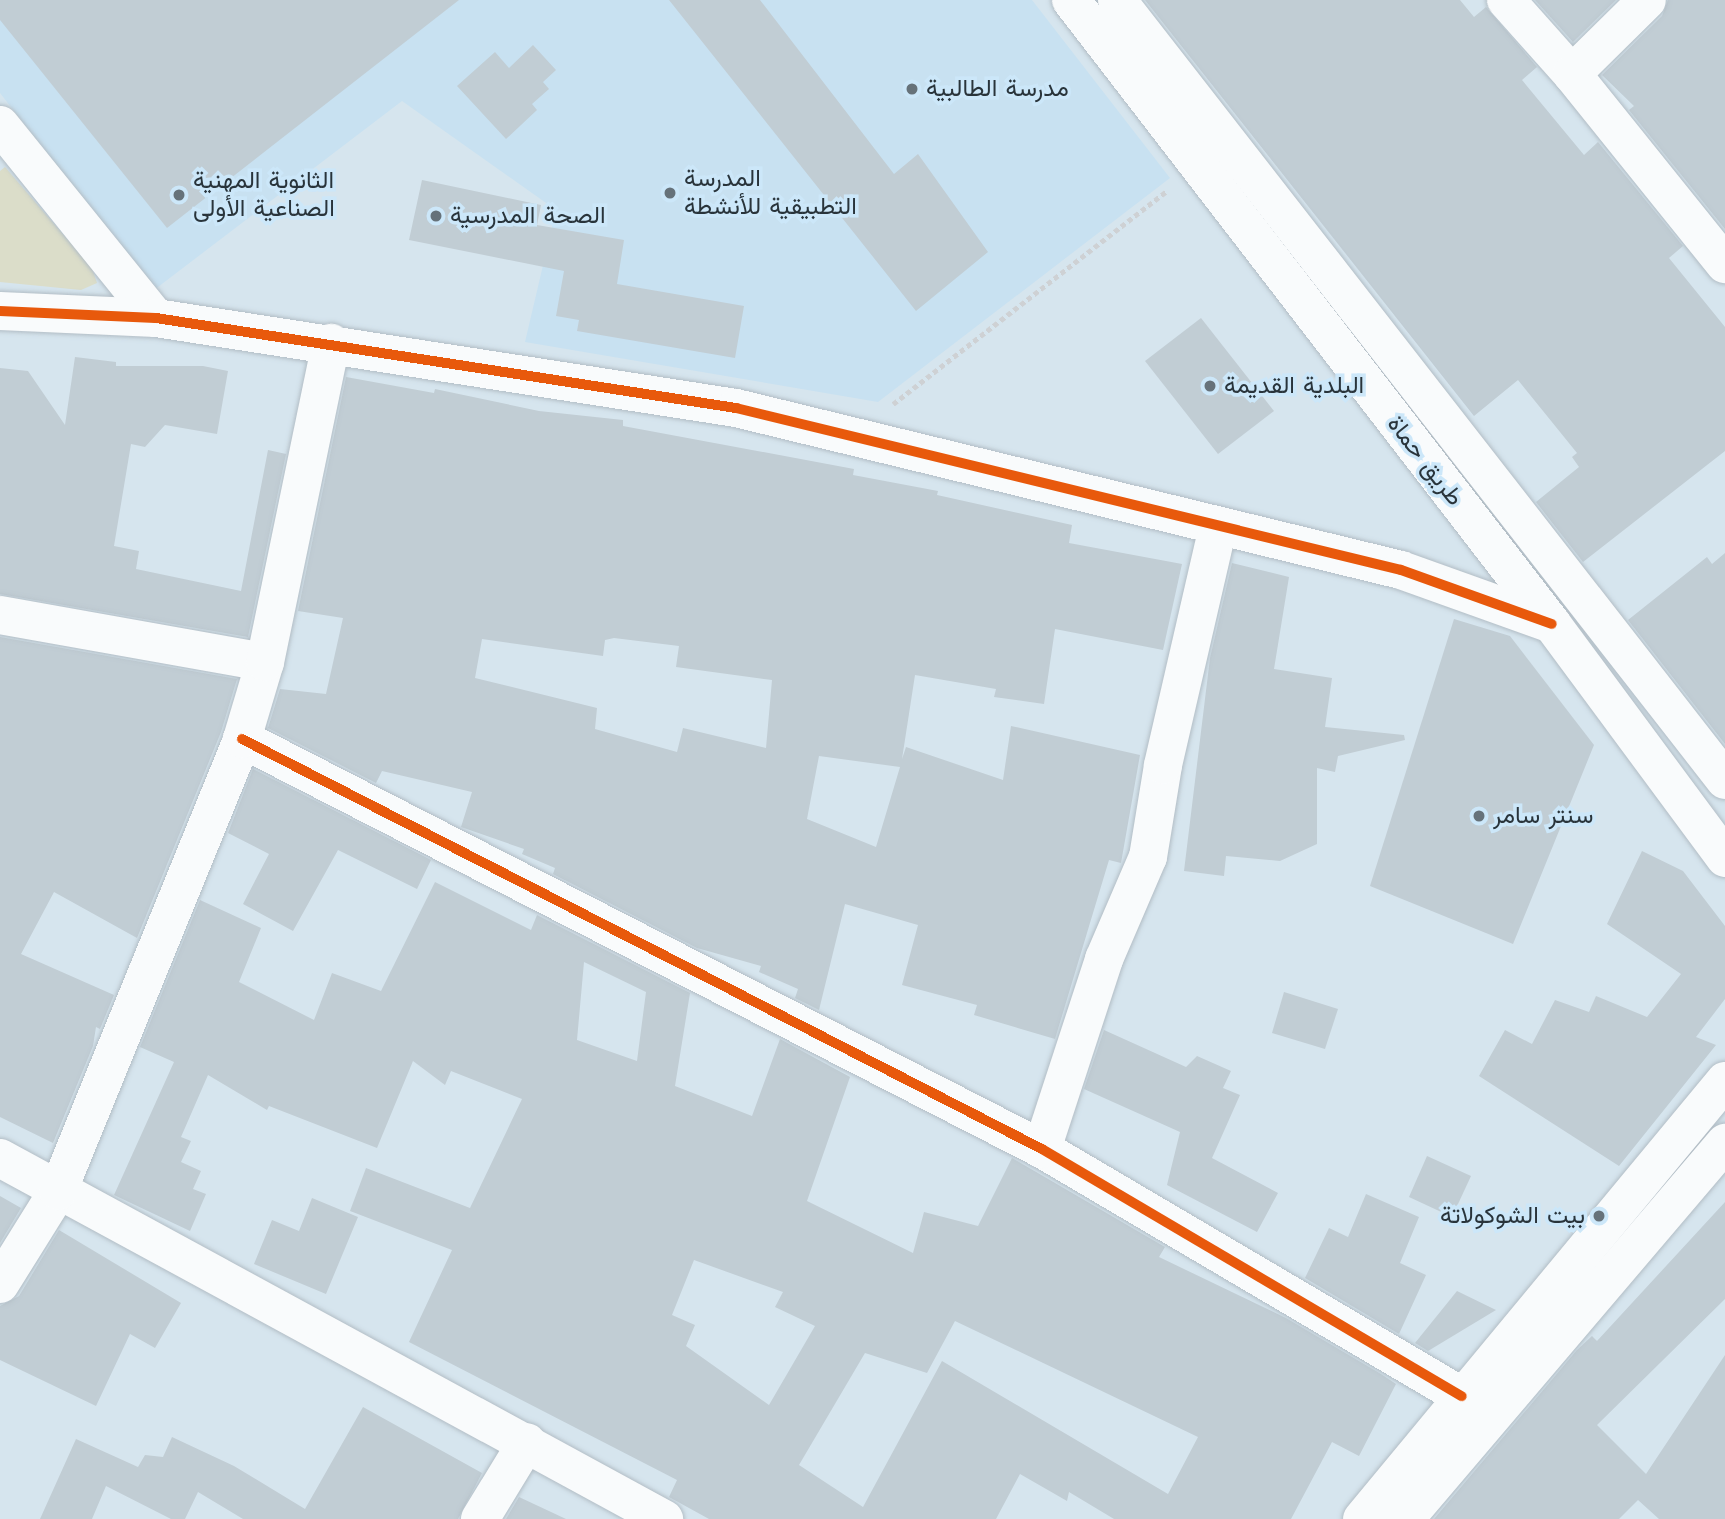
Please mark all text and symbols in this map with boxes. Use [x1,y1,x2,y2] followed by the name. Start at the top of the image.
[926,75,1069,103] place label: مدرسة الطالبية
[904,81,920,97] marker: مدرسة الطالبية
[684,165,857,221] place label: المدرسة التطبيقية للأنشطة
[193,167,335,223] place label: الثانوية المهنية الصناعية الأولى
[662,185,678,201] marker: المدرسة التطبيقية للأنشطة
[171,187,187,203] marker: الثانوية المهنية الصناعية الأولى
[450,202,606,230] place label: الصحة المدرسية
[428,208,444,224] marker: الصحة المدرسية
[1224,372,1364,400] place label: البلدية القديمة
[1202,378,1218,394] marker: البلدية القديمة
[1381,410,1469,512] street label: طريق حماة
[1493,802,1593,830] place label: سنتر سامر
[1471,808,1487,824] marker: سنتر سامر
[1440,1202,1585,1230] place label: بيت الشوكولاتة
[1591,1208,1607,1224] marker: بيت الشوكولاتة

